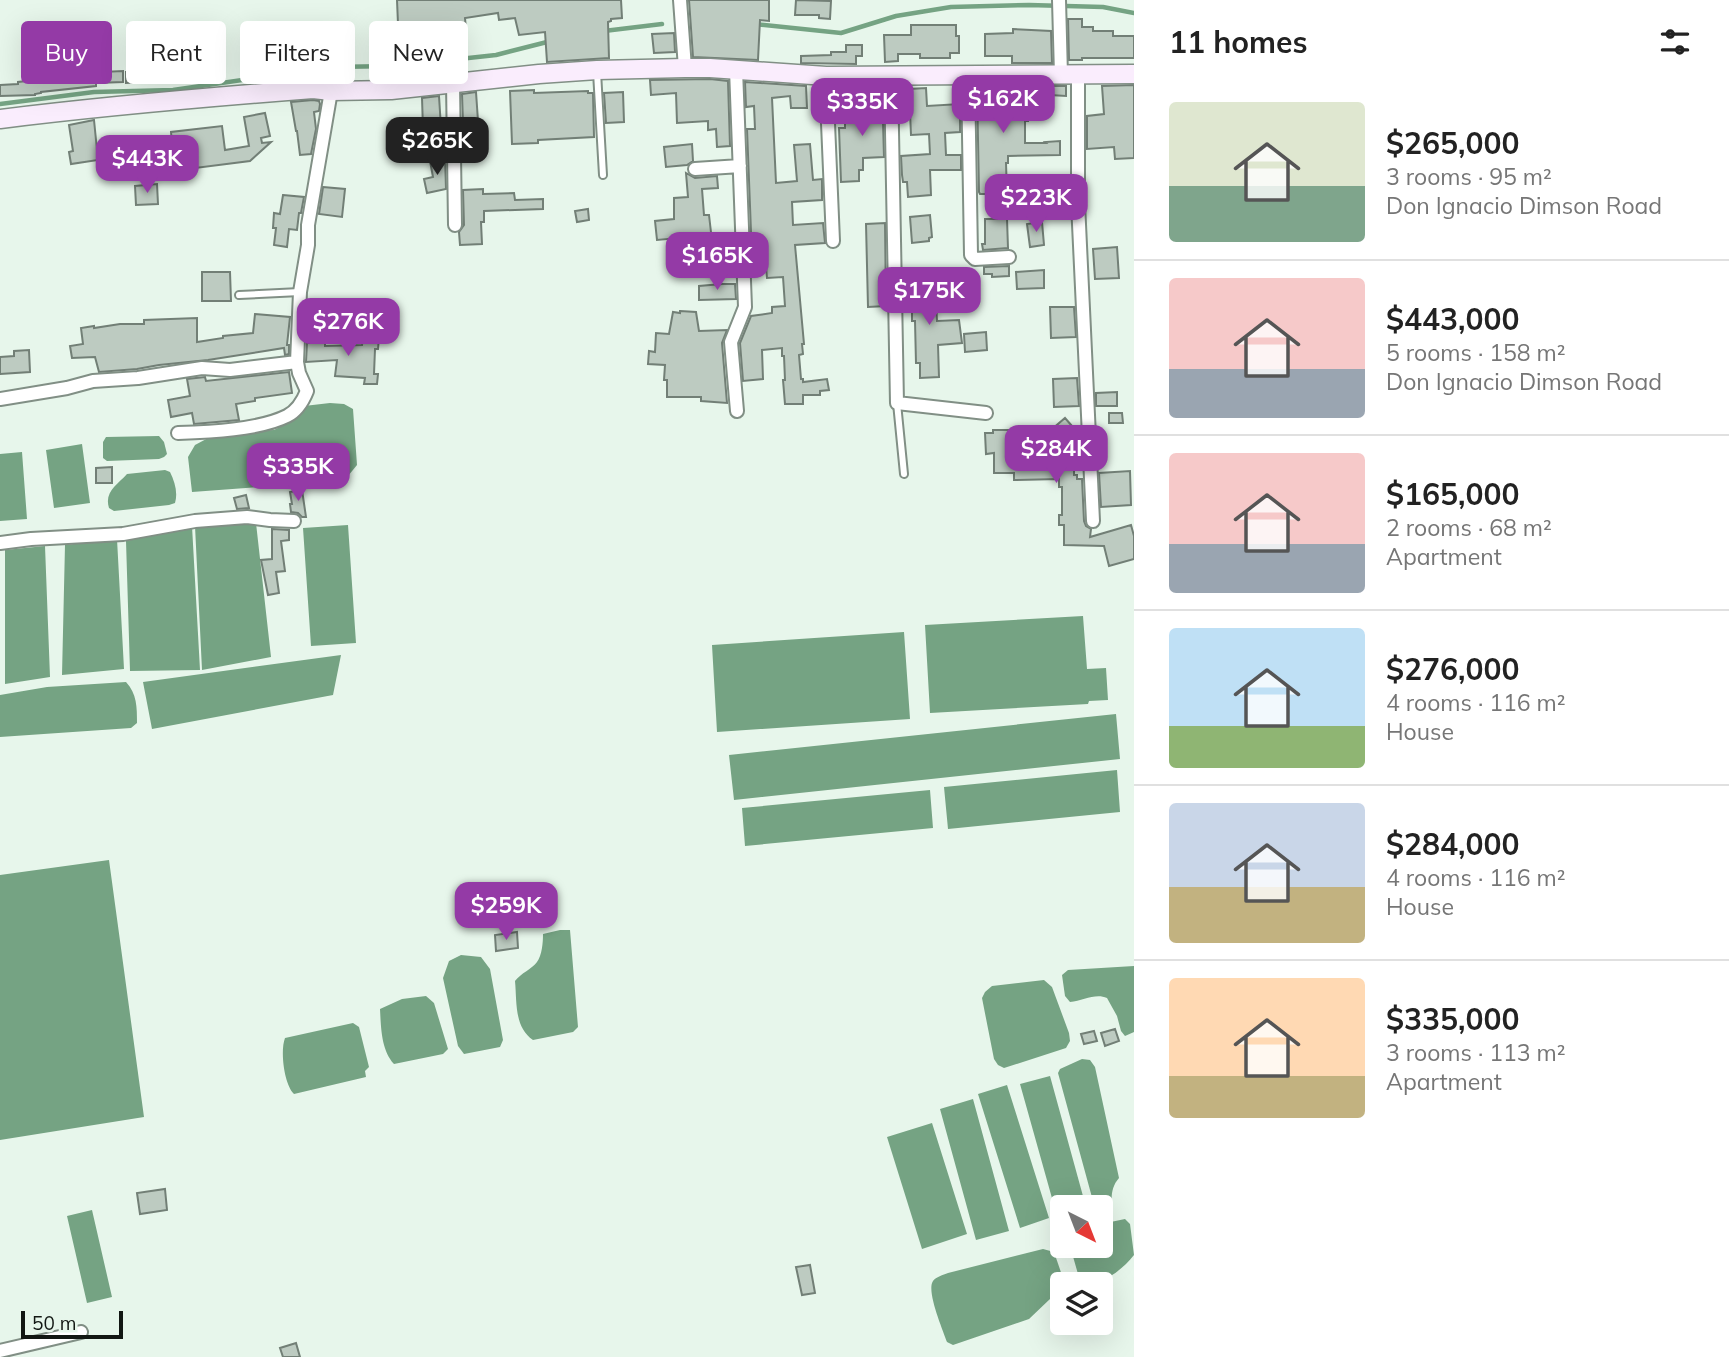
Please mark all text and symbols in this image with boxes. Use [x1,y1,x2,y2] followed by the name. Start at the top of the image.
[21,21,112,84] chip: Buy
[126,21,226,84] chip: Rent
[240,21,355,84] chip: Filters
[369,21,468,84] chip: New
[1169,23,1308,61] text: 11 homes
[1656,23,1694,61] icon: filters
[954,76,1052,135] pin: $162K
[813,78,911,138] pin: $335K
[968,83,1038,112] text: $162K
[827,86,897,115] text: $335K
[388,118,486,177] pin: $265K
[1386,124,1519,162] text: $265,000
[402,125,472,154] text: $265K
[1225,130,1309,214] icon: home
[98,136,196,195] pin: $443K
[112,143,182,172] text: $443K
[1386,162,1552,191] text: 3 rooms · 95 m²
[987,174,1085,234] pin: $223K
[1001,182,1071,211] text: $223K
[1386,191,1662,220] text: Don Ignacio Dimson Road
[668,232,766,292] pin: $165K
[682,240,752,269] text: $165K
[880,268,978,327] pin: $175K
[894,275,964,304] text: $175K
[299,298,397,358] pin: $276K
[1386,300,1519,338] text: $443,000
[313,306,383,335] text: $276K
[1225,306,1309,390] icon: home
[1386,338,1566,367] text: 5 rooms · 158 m²
[1386,367,1662,396] text: Don Ignacio Dimson Road
[1007,426,1105,485] pin: $284K
[1021,433,1091,462] text: $284K
[249,444,347,503] pin: $335K
[263,451,333,480] text: $335K
[1386,475,1519,513] text: $165,000
[1225,481,1309,565] icon: home
[1386,513,1552,542] text: 2 rooms · 68 m²
[1386,542,1502,571] text: Apartment
[1386,650,1519,688] text: $276,000
[1225,656,1309,740] icon: home
[1386,688,1566,717] text: 4 rooms · 116 m²
[1386,717,1454,746] text: House
[1386,825,1519,863] text: $284,000
[1225,831,1309,915] icon: home
[1386,863,1566,892] text: 4 rooms · 116 m²
[457,883,555,942] pin: $259K
[471,890,541,919] text: $259K
[1386,892,1454,921] text: House
[1386,1000,1519,1038] text: $335,000
[1225,1006,1309,1090] icon: home
[1386,1038,1566,1067] text: 3 rooms · 113 m²
[1386,1067,1502,1096] text: Apartment
[1050,1195,1113,1258] north arrow
[1050,1195,1113,1335] map controls
[1050,1272,1113,1335] button: layers
[21,1308,122,1340] scale bar
[32,1311,76,1335] text: 50 m

